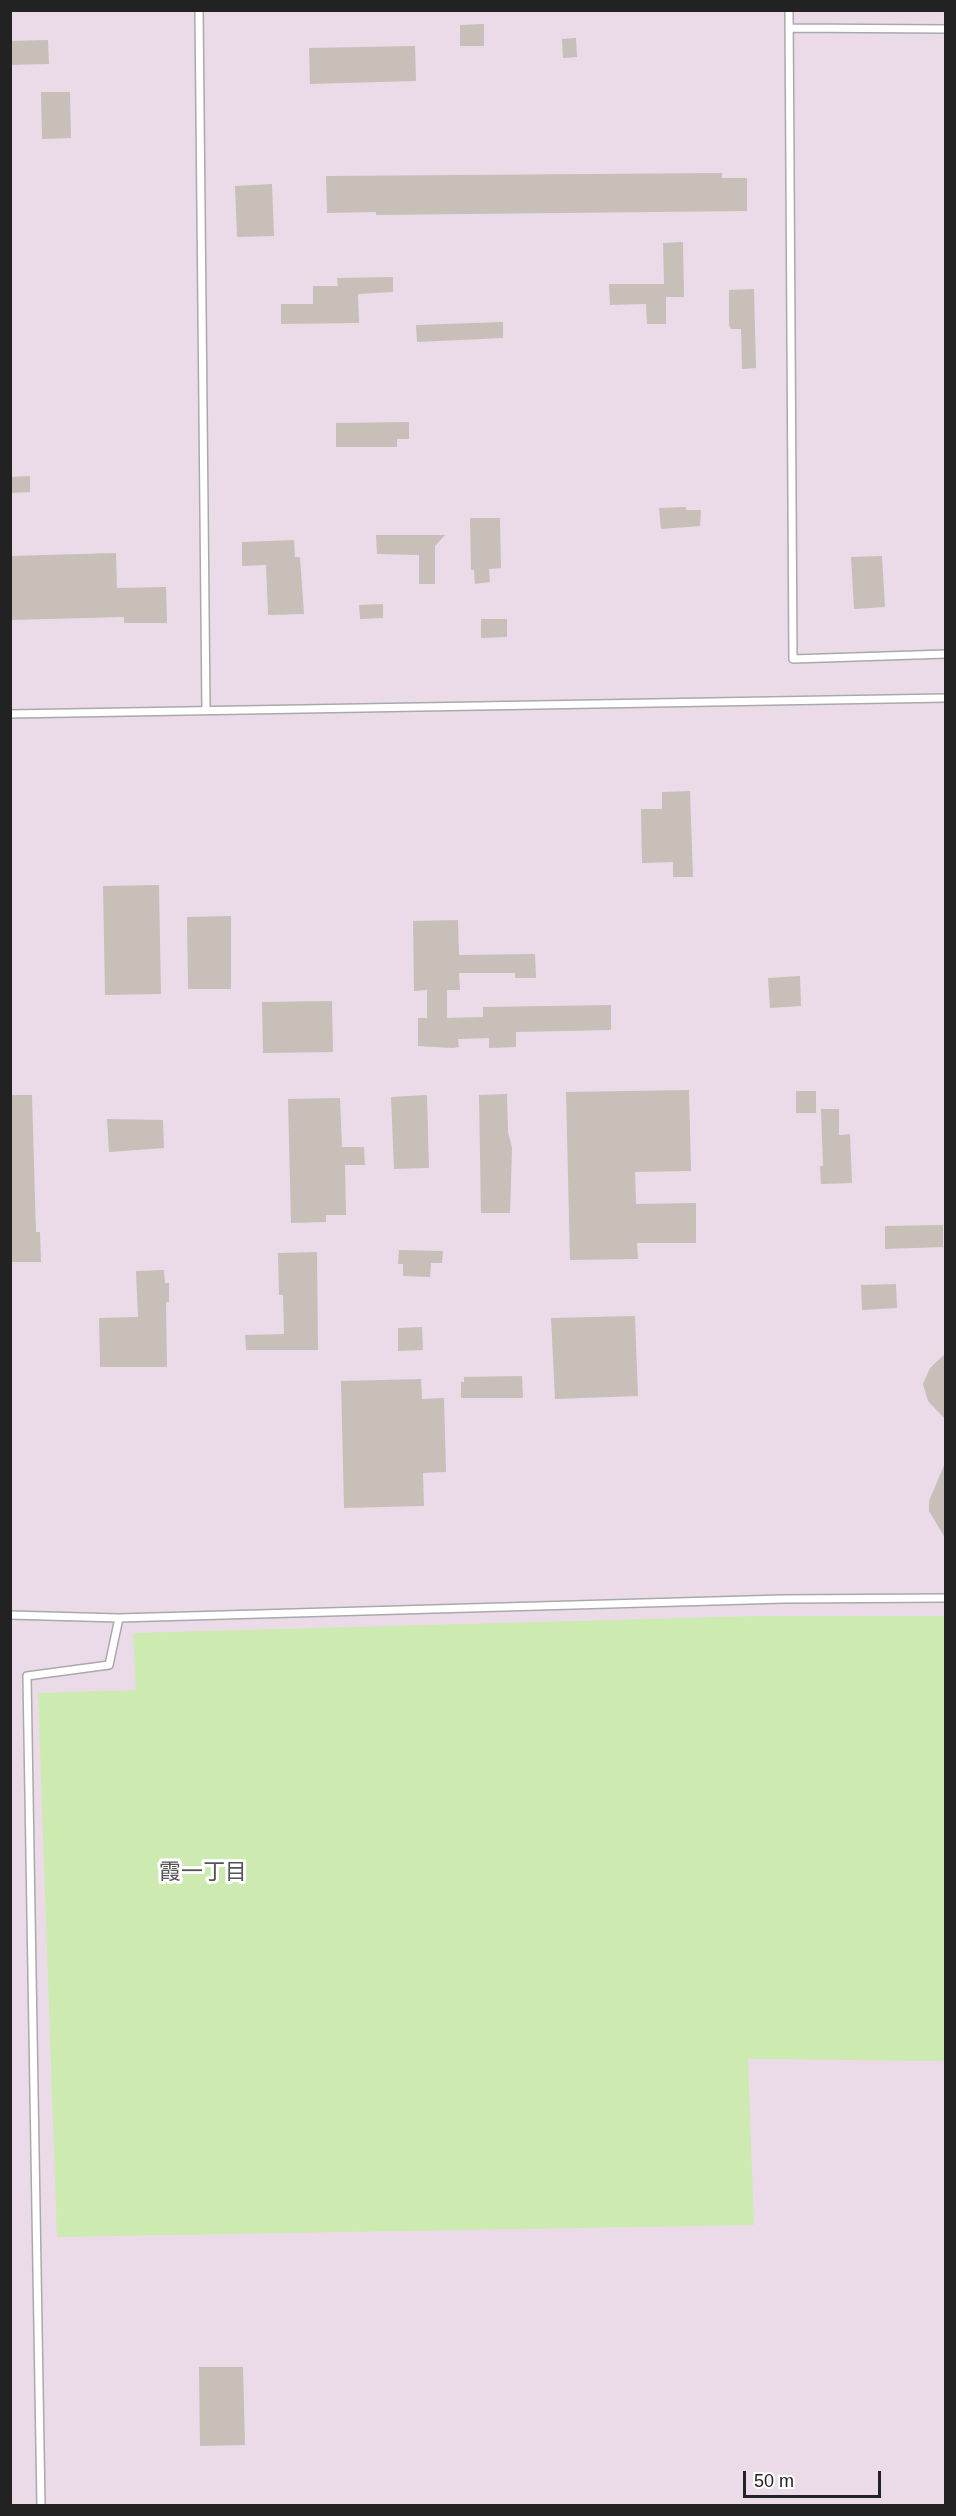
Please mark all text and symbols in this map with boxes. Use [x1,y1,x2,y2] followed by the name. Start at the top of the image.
[159,1860,247,1886] district label: 霞一丁目
[746,2459,884,2497] scale bar
[754,2471,794,2491] text: 50 m

